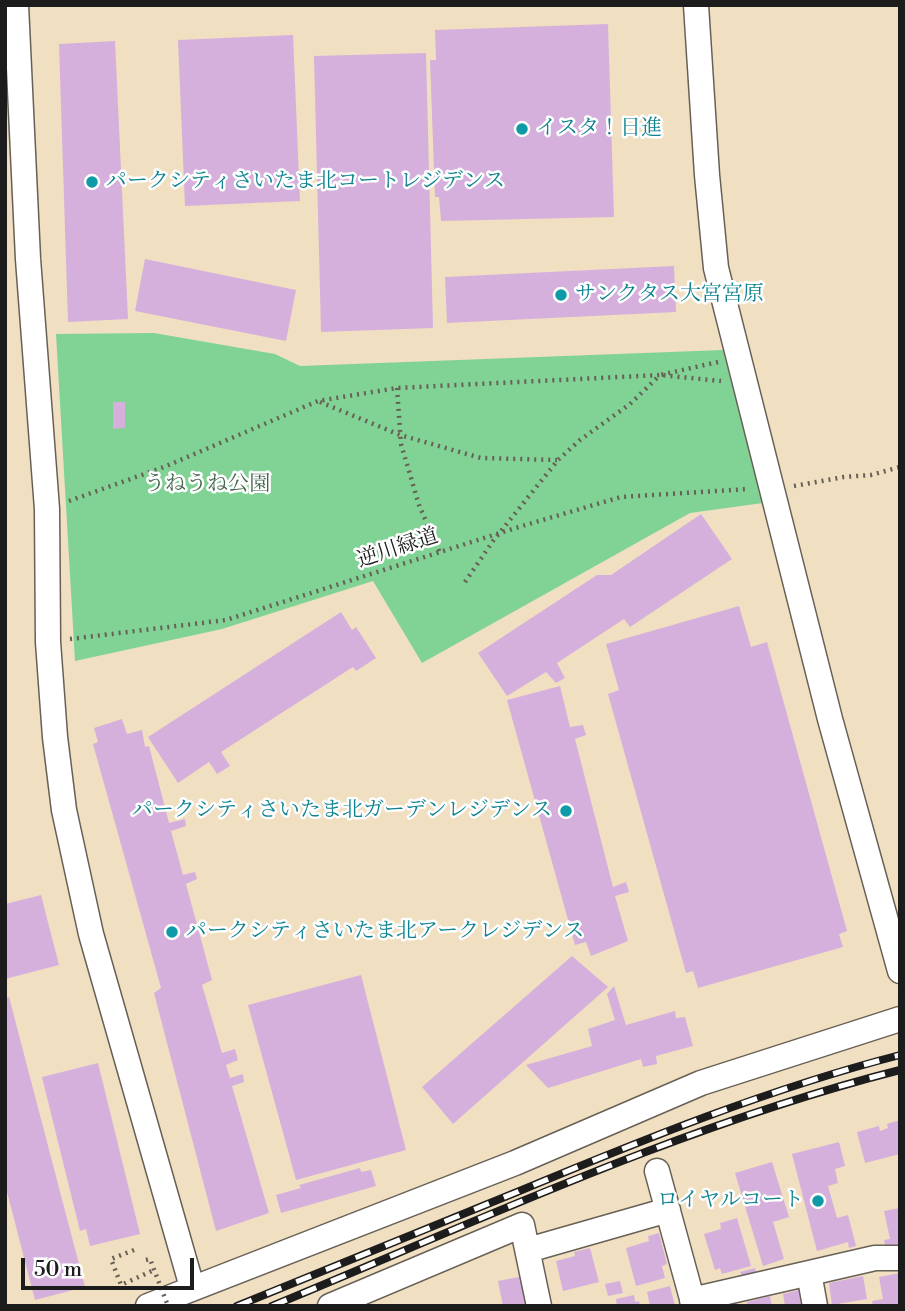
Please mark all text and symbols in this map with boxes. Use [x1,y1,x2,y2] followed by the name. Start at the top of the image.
[536,116,662,142] place label: イスタ！日進
[514,121,530,137] marker: イスタ！日進
[106,169,505,195] place label: パークシティさいたま北コートレジデンス
[84,174,100,190] marker: パークシティさいたま北コートレジデンス
[575,282,764,308] place label: サンクタス大宮宮原
[553,287,569,303] marker: サンクタス大宮宮原
[144,472,270,498] park label: うねうね公園
[354,524,442,574] street label: 逆川緑道
[132,798,552,824] place label: パークシティさいたま北ガーデンレジデンス
[558,803,574,819] marker: パークシティさいたま北ガーデンレジデンス
[186,919,584,945] place label: パークシティさいたま北アークレジデンス
[164,924,180,940] marker: パークシティさいたま北アークレジデンス
[657,1188,804,1214] place label: ロイヤルコート
[810,1193,826,1209] marker: ロイヤルコート
[24,1244,198,1288] scale bar
[34,1257,82,1283] text: 50 m

